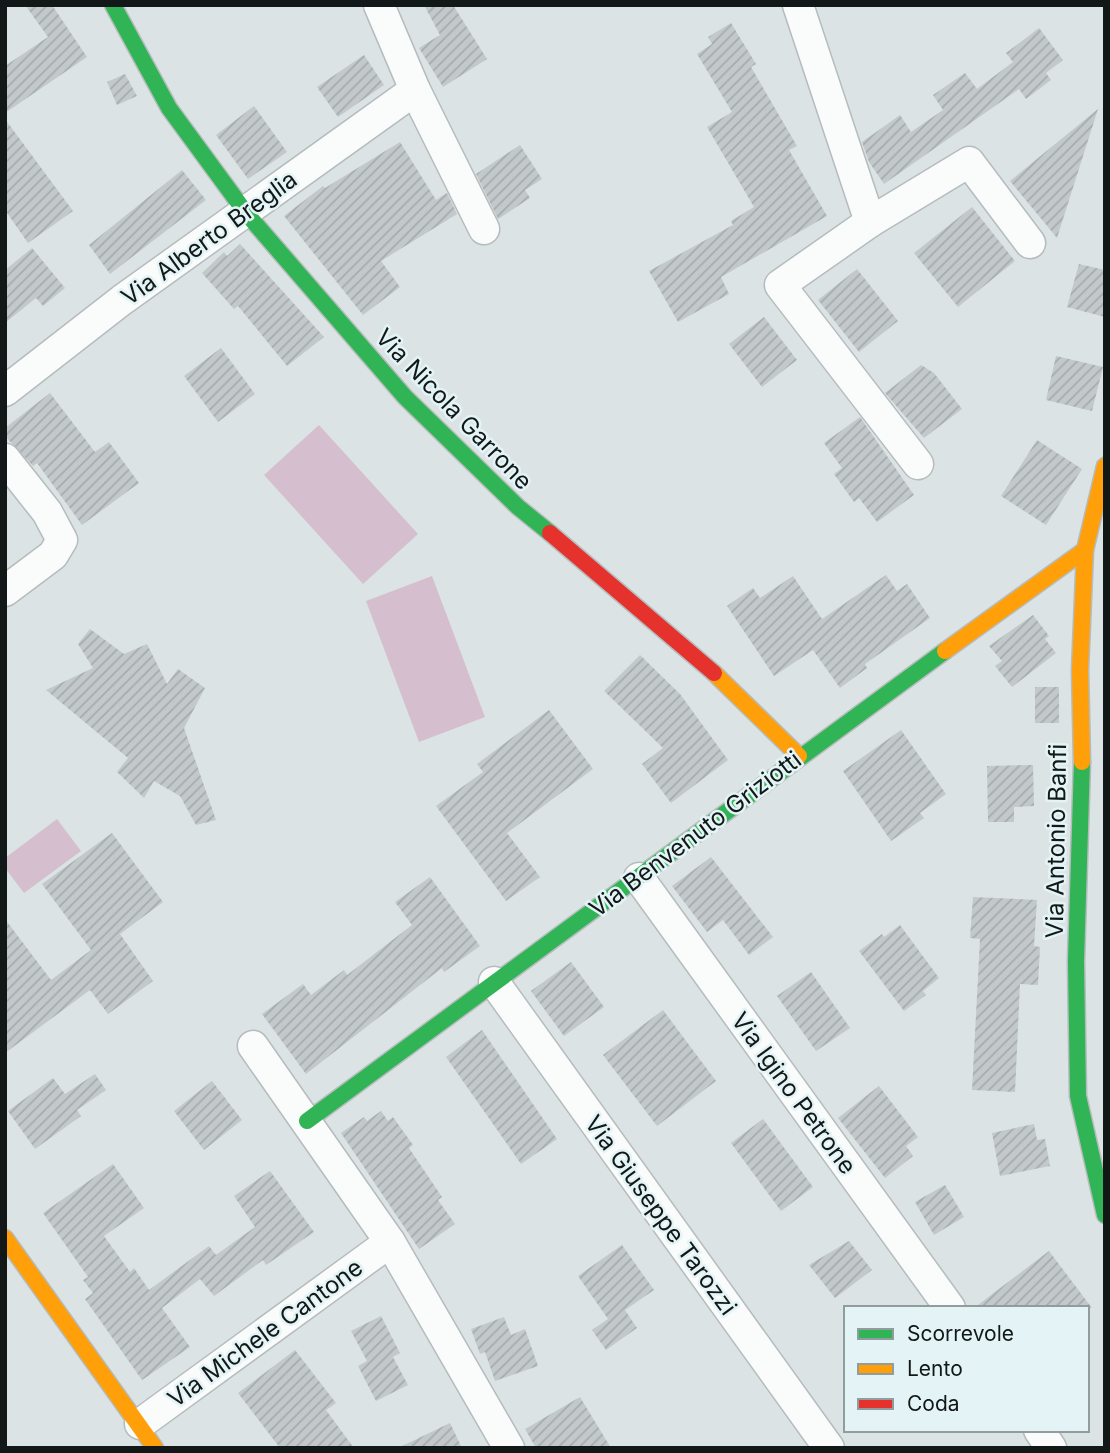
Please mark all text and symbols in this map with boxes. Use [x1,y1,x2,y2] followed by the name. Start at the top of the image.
[116,165,302,311] street label: Via Alberto Breglia
[370,322,538,496] street label: Via Nicola Garrone
[1040,743,1072,939] street label: Via Antonio Banfi
[583,745,807,923] street label: Via Benvenuto Griziotti
[726,1006,862,1180] street label: Via Igino Petrone
[579,1110,743,1320] street label: Via Giuseppe Tarozzi
[162,1253,368,1413] street label: Via Michele Cantone
[844,1306,1089,1432] legend
[907,1321,1014,1346] text: Scorrevole
[907,1356,963,1381] text: Lento
[907,1391,960,1416] text: Coda

